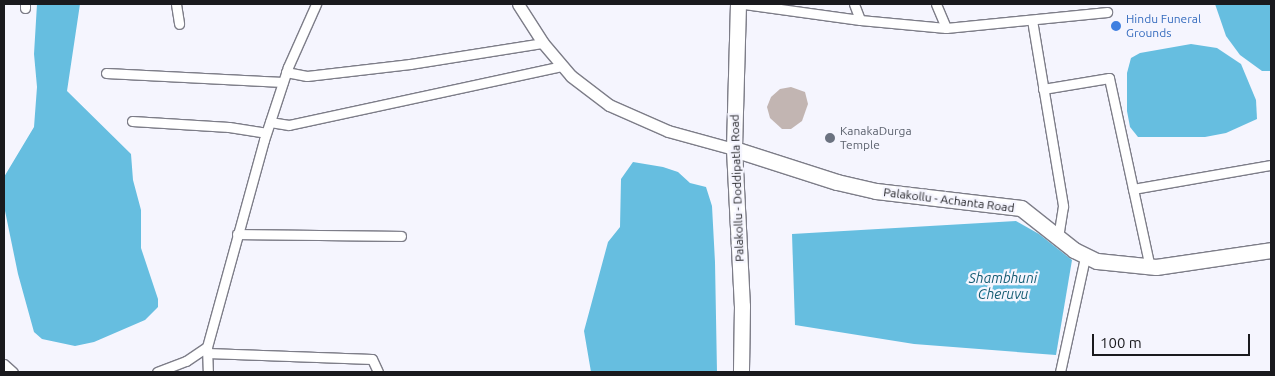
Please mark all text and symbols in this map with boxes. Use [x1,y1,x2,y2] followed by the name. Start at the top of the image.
[1126,12,1201,40] place label: Hindu Funeral Grounds
[1110,20,1122,32] marker: Hindu Funeral Grounds
[727,114,747,262] street label: Palakollu - Doddipatla Road
[840,124,912,152] place label: KanakaDurga Temple
[824,132,836,144] marker: KanakaDurga Temple
[883,185,1015,215] street label: Palakollu - Achanta Road
[969,270,1037,302] water label: Shambhuni Cheruvu
[1095,324,1252,356] scale bar
[1100,334,1142,351] text: 100 m

